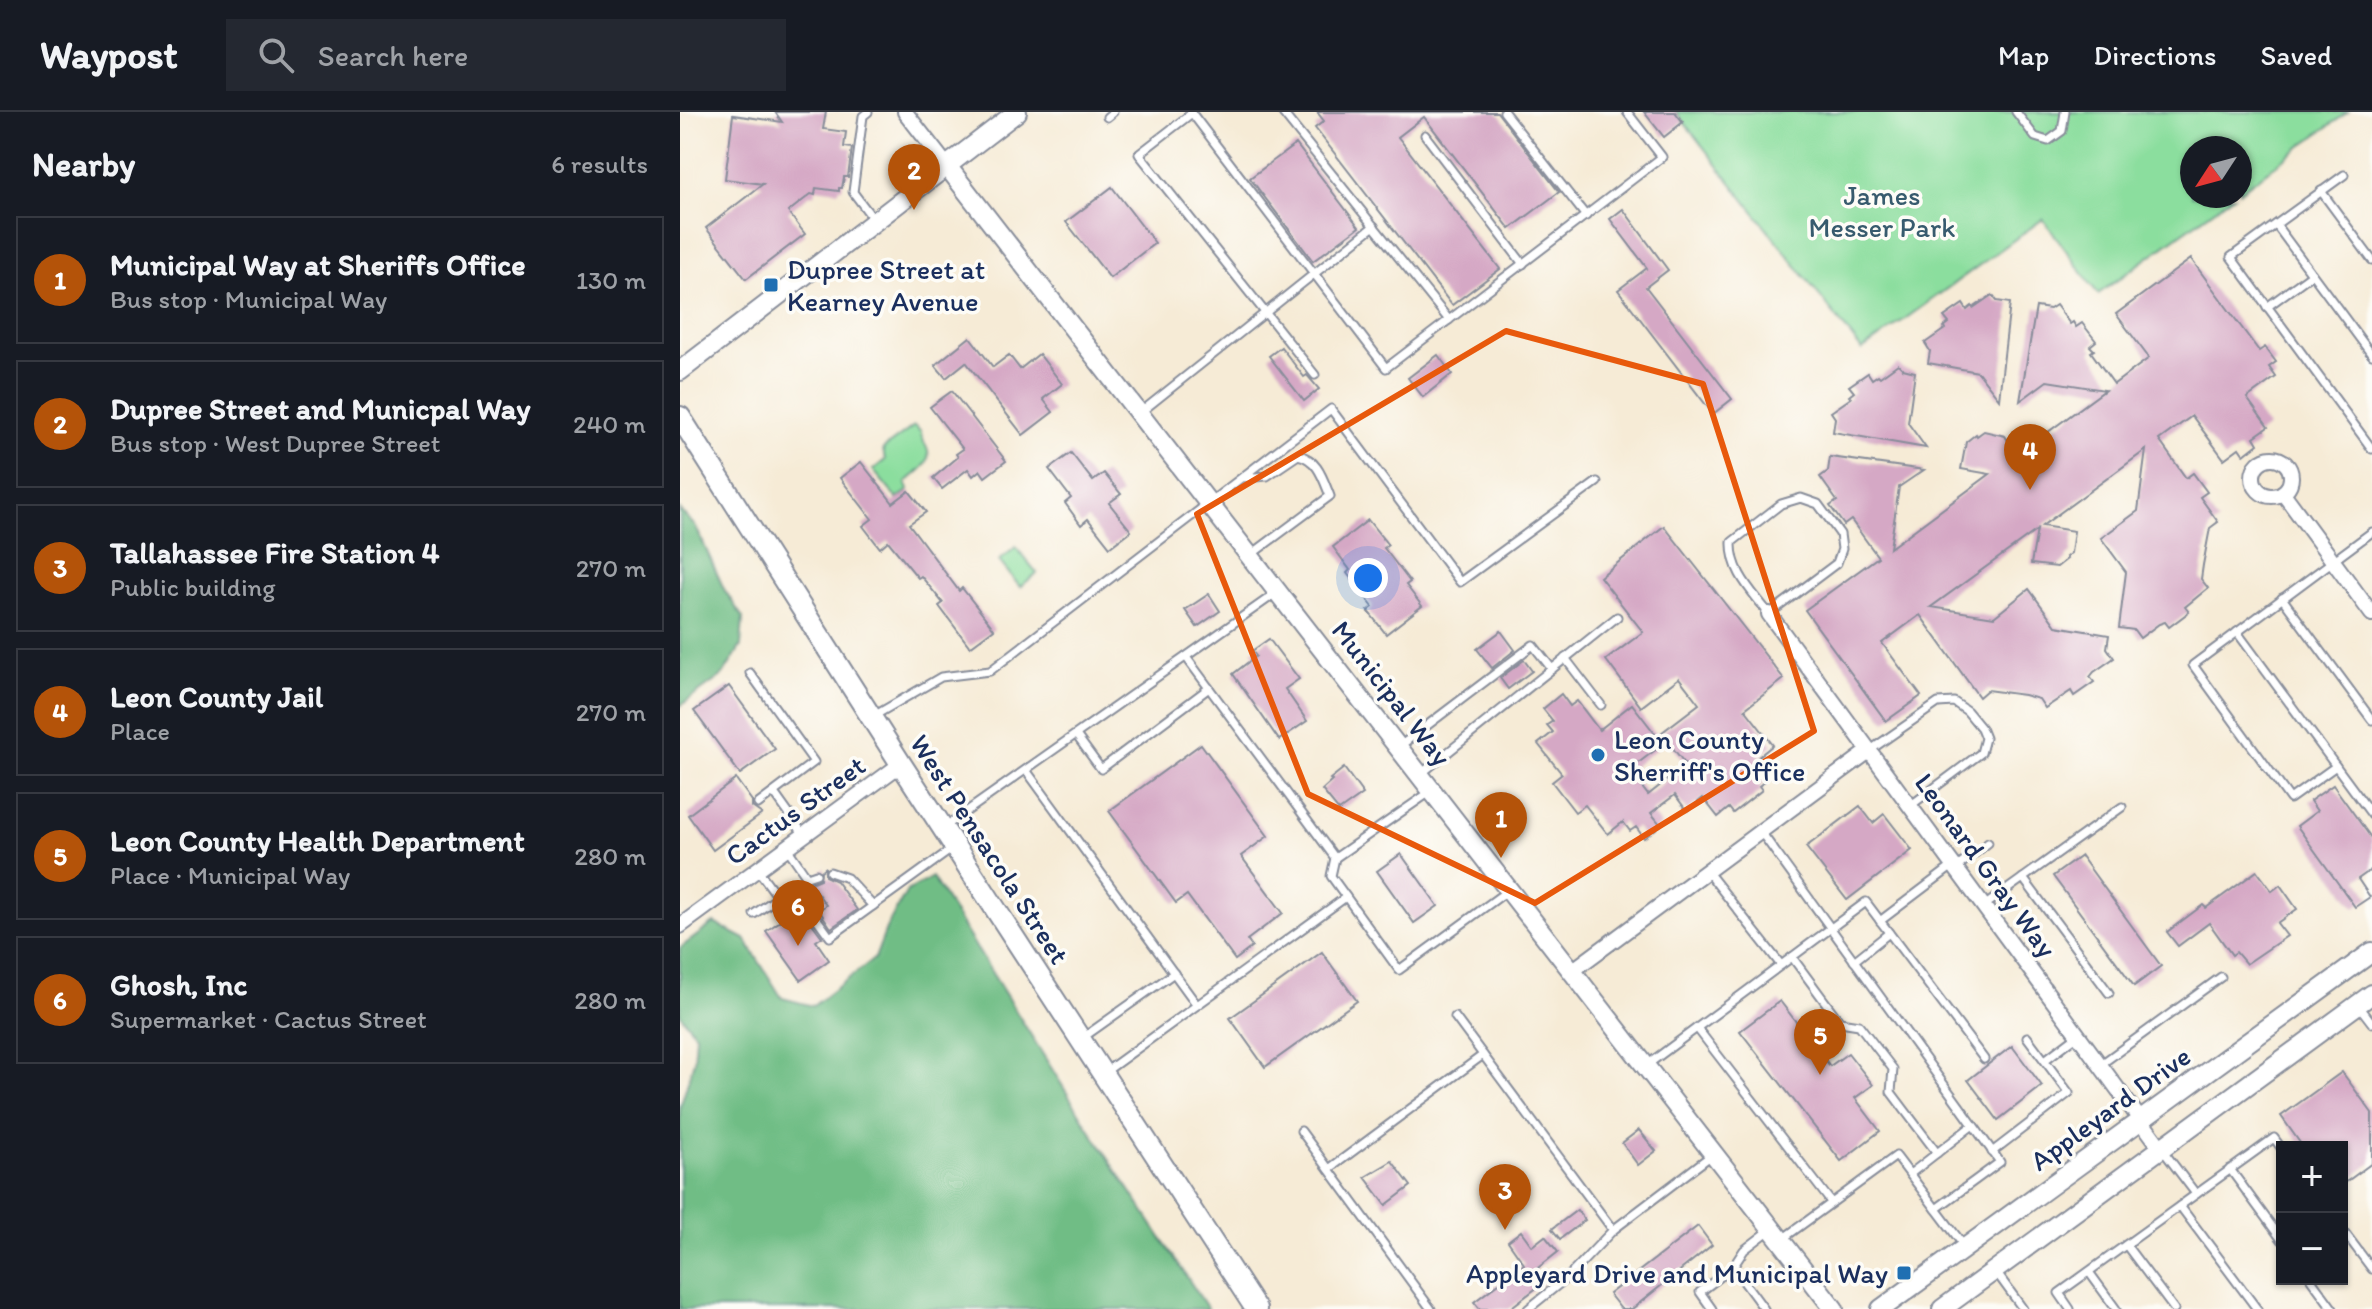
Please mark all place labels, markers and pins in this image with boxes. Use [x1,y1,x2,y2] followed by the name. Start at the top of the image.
[888,144,940,210] pin: 2
[787,252,985,318] place label: Dupree Street at Kearney Avenue
[762,276,780,294] marker: Dupree Street at Kearney Avenue
[2004,424,2056,490] pin: 4
[1614,722,1805,788] place label: Leon County Sherriff's Office
[1589,746,1607,764] marker: Leon County Sherriff's Office
[1475,792,1527,858] pin: 1
[772,880,824,946] pin: 6
[1794,1009,1846,1075] pin: 5
[1479,1164,1531,1230] pin: 3
[1466,1256,1888,1290] place label: Appleyard Drive and Municipal Way
[1895,1264,1913,1282] marker: Appleyard Drive and Municipal Way

